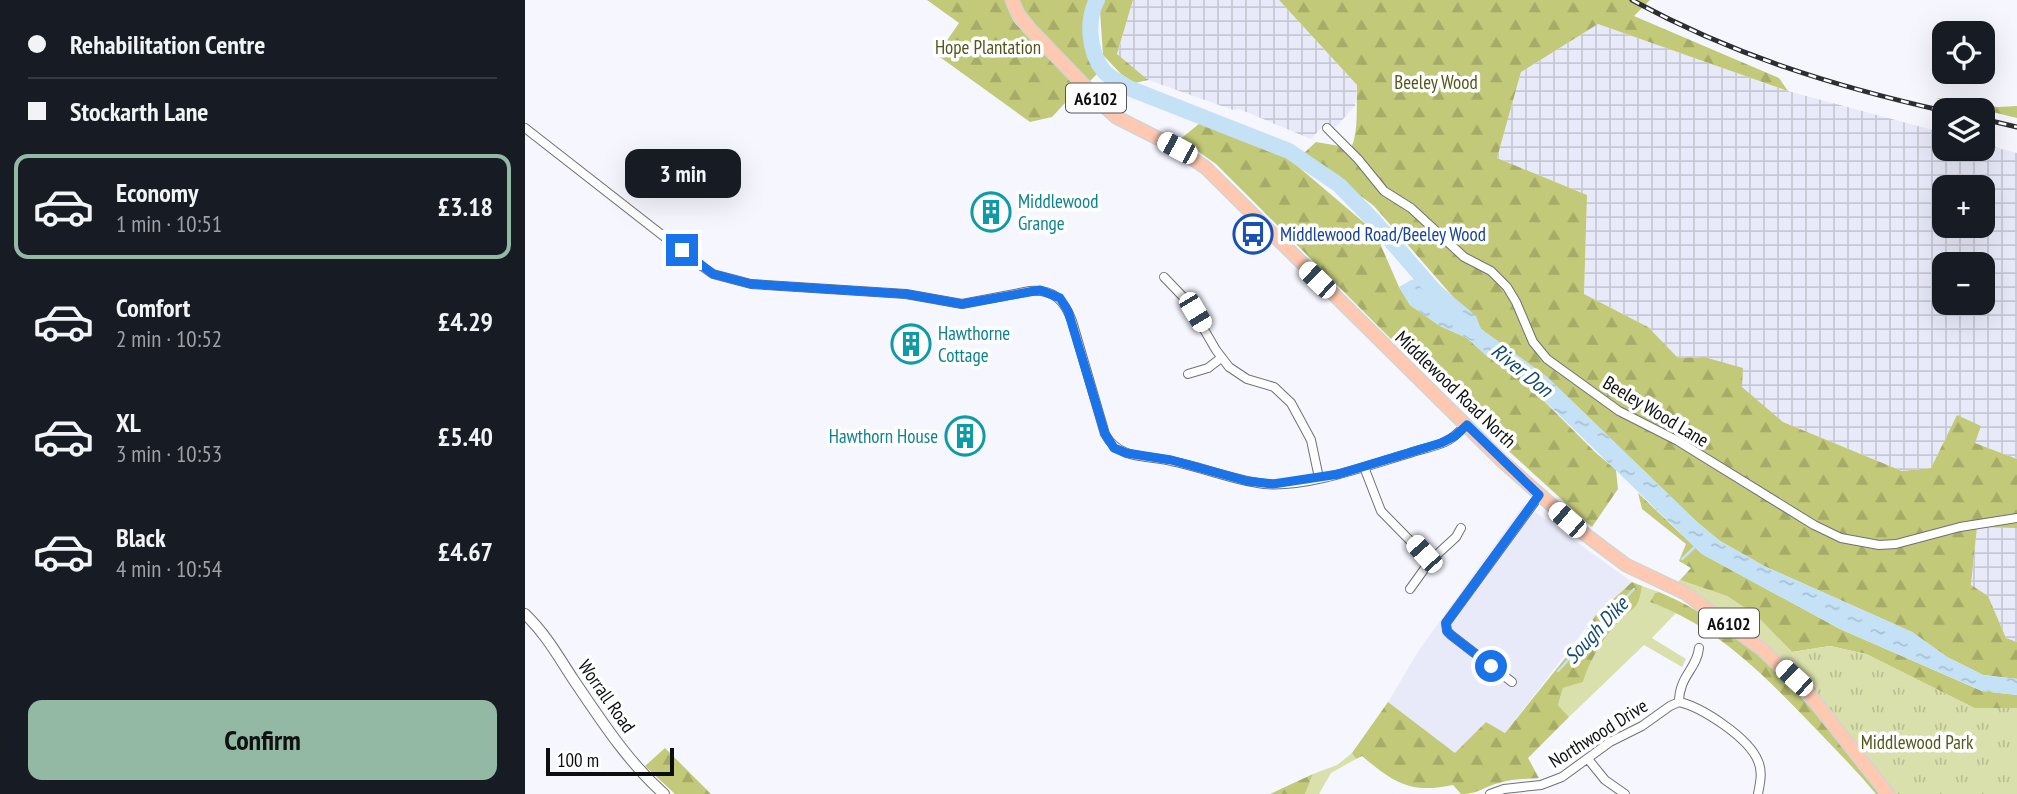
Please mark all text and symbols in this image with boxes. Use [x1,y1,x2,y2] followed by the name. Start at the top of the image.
[1932,21,1995,315] map controls
[1932,21,1995,84] button: locate
[70,28,265,61] text: Rehabilitation Centre
[935,35,1041,59] park label: Hope Plantation
[1394,70,1478,94] park label: Beeley Wood
[1066,84,1126,113] road number: A6102
[70,95,209,128] text: Stockarth Lane
[1932,98,1995,161] button: layers
[1154,129,1201,167] car
[624,148,740,198] callout: 3 min
[660,159,706,188] text: 3 min
[32,175,95,238] icon: car
[1932,175,1995,238] button: +
[116,176,198,209] text: Economy
[1018,189,1098,235] place label: Middlewood Grange
[438,190,493,223] text: £3.18
[970,191,1012,233] building icon: Middlewood Grange
[116,209,222,238] text: 1 min · 10:51
[1232,213,1274,255] bus stop icon: Middlewood Road/Beeley Wood
[1280,222,1486,246] place label: Middlewood Road/Beeley Wood
[666,234,698,266] route end
[1932,252,1995,315] button: −
[1295,258,1340,302] car
[1176,289,1215,335] car
[32,290,95,353] icon: car
[116,291,190,324] text: Comfort
[438,305,493,338] text: £4.29
[938,321,1010,367] place label: Hawthorne Cottage
[890,323,932,365] building icon: Hawthorne Cottage
[116,324,222,353] text: 2 min · 10:52
[1391,325,1521,453] street label: Middlewood Road North
[1486,337,1559,404] water label: River Don
[1599,370,1713,452] street label: Beeley Wood Lane
[32,405,95,468] icon: car
[116,406,141,439] text: XL
[944,415,986,457] building icon: Hawthorn House
[438,420,493,453] text: £5.40
[829,424,938,448] place label: Hawthorn House
[116,439,222,468] text: 3 min · 10:53
[1545,498,1590,542] car
[32,520,95,583] icon: car
[116,521,166,554] text: Black
[1403,531,1446,577] car
[438,535,493,568] text: £4.67
[116,554,222,583] text: 4 min · 10:54
[1558,590,1635,669] water label: Sough Dike
[1699,608,1759,638] road number: A6102
[1475,650,1507,682] route start
[573,655,641,737] street label: Worrall Road
[1772,656,1817,700] car
[1544,693,1652,773] street label: Northwood Drive
[28,700,497,780] button: Confirm
[1861,730,1974,754] park label: Middlewood Park
[546,745,674,777] scale bar
[557,748,599,772] text: 100 m

